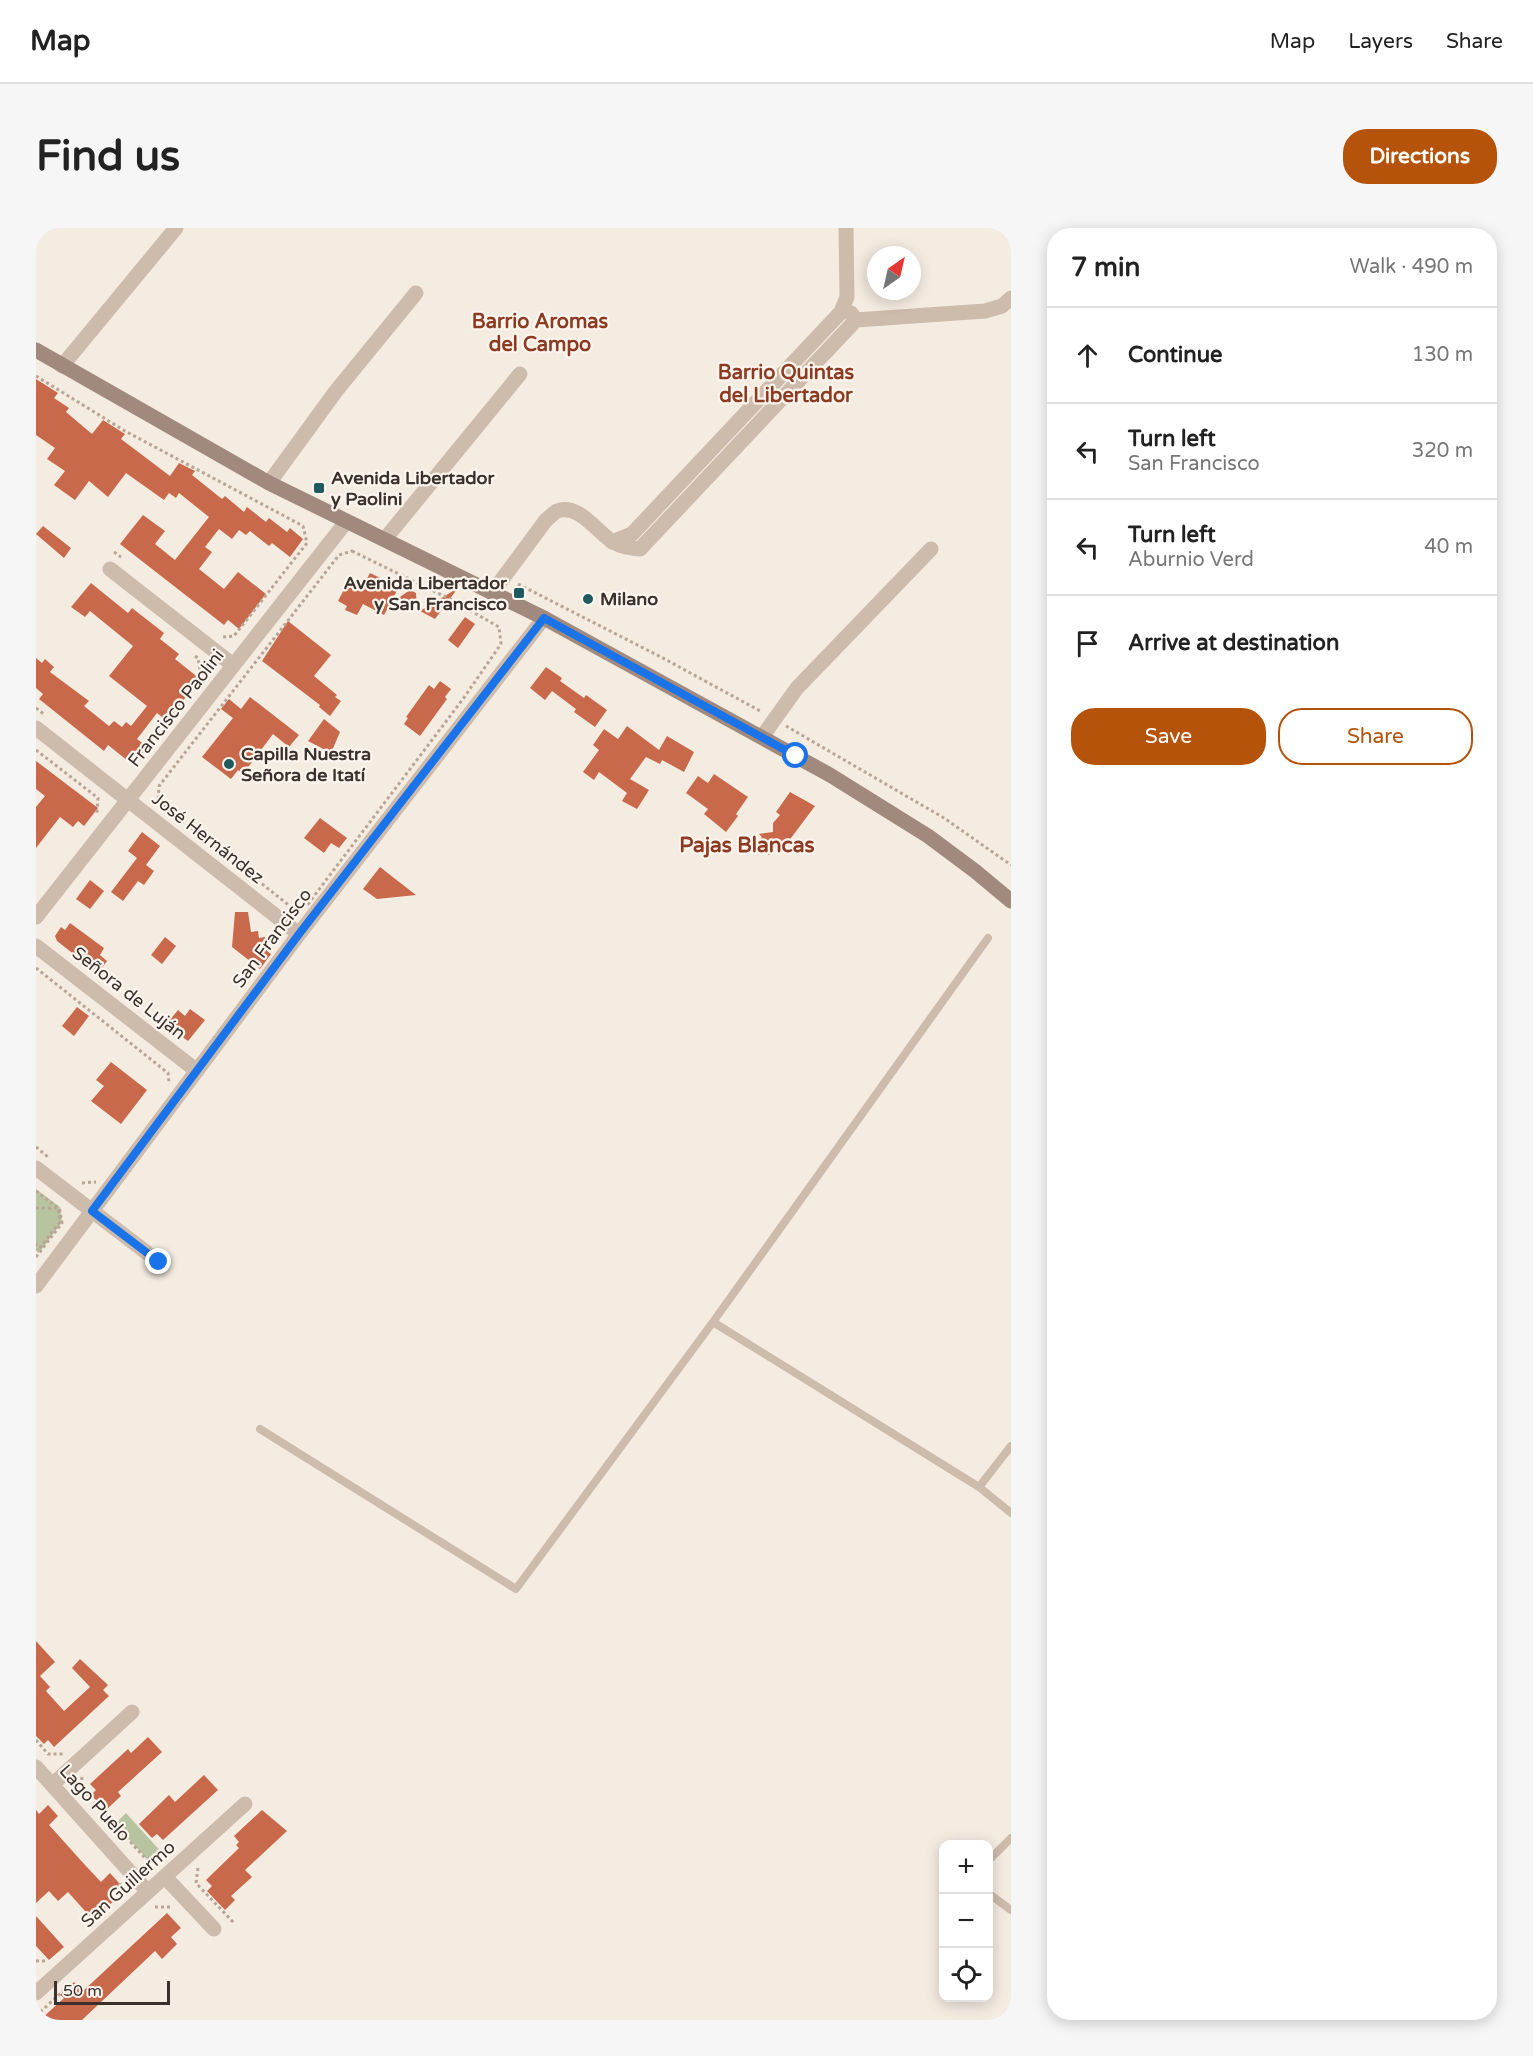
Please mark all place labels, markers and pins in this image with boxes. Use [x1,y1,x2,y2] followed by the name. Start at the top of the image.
[331,467,496,510] place label: Avenida Libertador y Paolini
[312,481,326,495] marker: Avenida Libertador y Paolini
[344,572,508,615] place label: Avenida Libertador y San Francisco
[512,586,526,600] marker: Avenida Libertador y San Francisco
[600,588,658,610] place label: Milano
[581,592,595,606] marker: Milano
[241,743,371,786] place label: Capilla Nuestra Señora de Itatí
[222,757,236,771] marker: Capilla Nuestra Señora de Itatí

